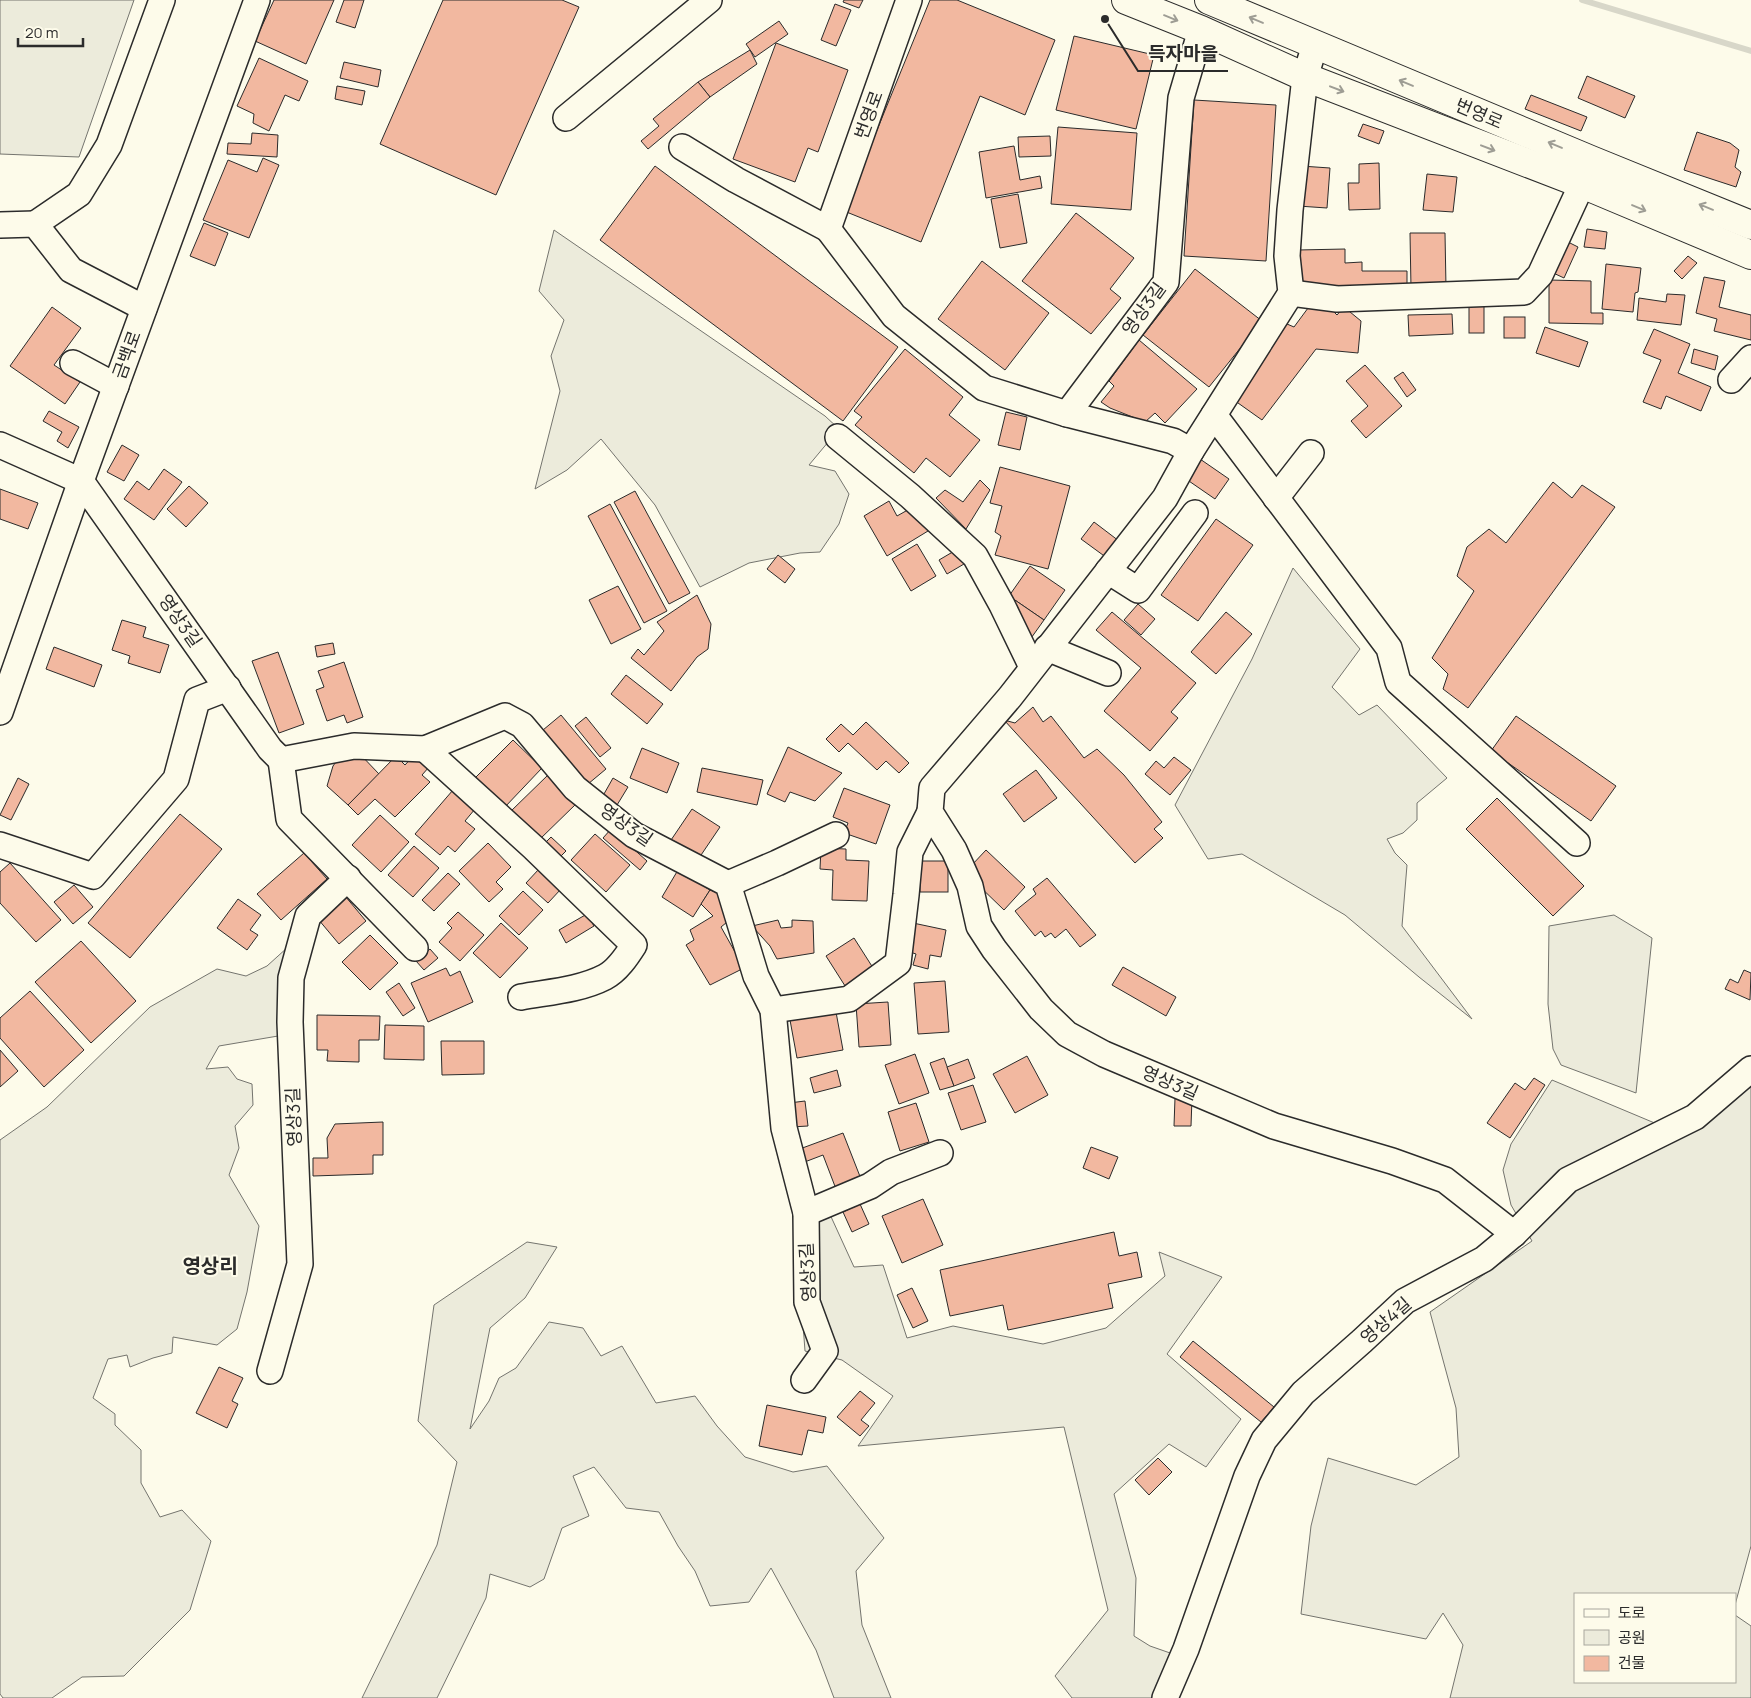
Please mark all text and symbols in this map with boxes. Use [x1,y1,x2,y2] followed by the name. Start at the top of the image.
[1163,14,1178,23] one-way arrow
[1249,14,1264,24] one-way arrow
[18,15,82,47] scale bar
[25,22,58,43] text: 20 m
[1138,37,1228,71] callout: 득자마을
[1148,40,1218,66] text: 득자마을
[1398,77,1413,86] one-way arrow
[1329,86,1344,95] one-way arrow
[848,87,888,142] street label: 번영로
[1452,92,1507,134] street label: 번영로
[1548,140,1563,149] one-way arrow
[1480,144,1495,153] one-way arrow
[1699,202,1714,211] one-way arrow
[1631,204,1646,213] one-way arrow
[1116,277,1170,340] street label: 영상3길
[106,327,146,382] street label: 금백로
[154,589,208,652] street label: 영상3길
[595,797,658,851] street label: 영상3길
[1138,1059,1203,1105] street label: 영상3길
[280,1087,306,1147] street label: 영상3길
[793,1242,821,1302] street label: 영상3길
[182,1252,238,1279] district label: 영상리
[1355,1291,1416,1349] street label: 영상4길
[1574,1593,1736,1683] legend
[1618,1602,1646,1623] text: 도로
[1618,1627,1646,1648] text: 공원
[1618,1652,1646,1673] text: 건물

